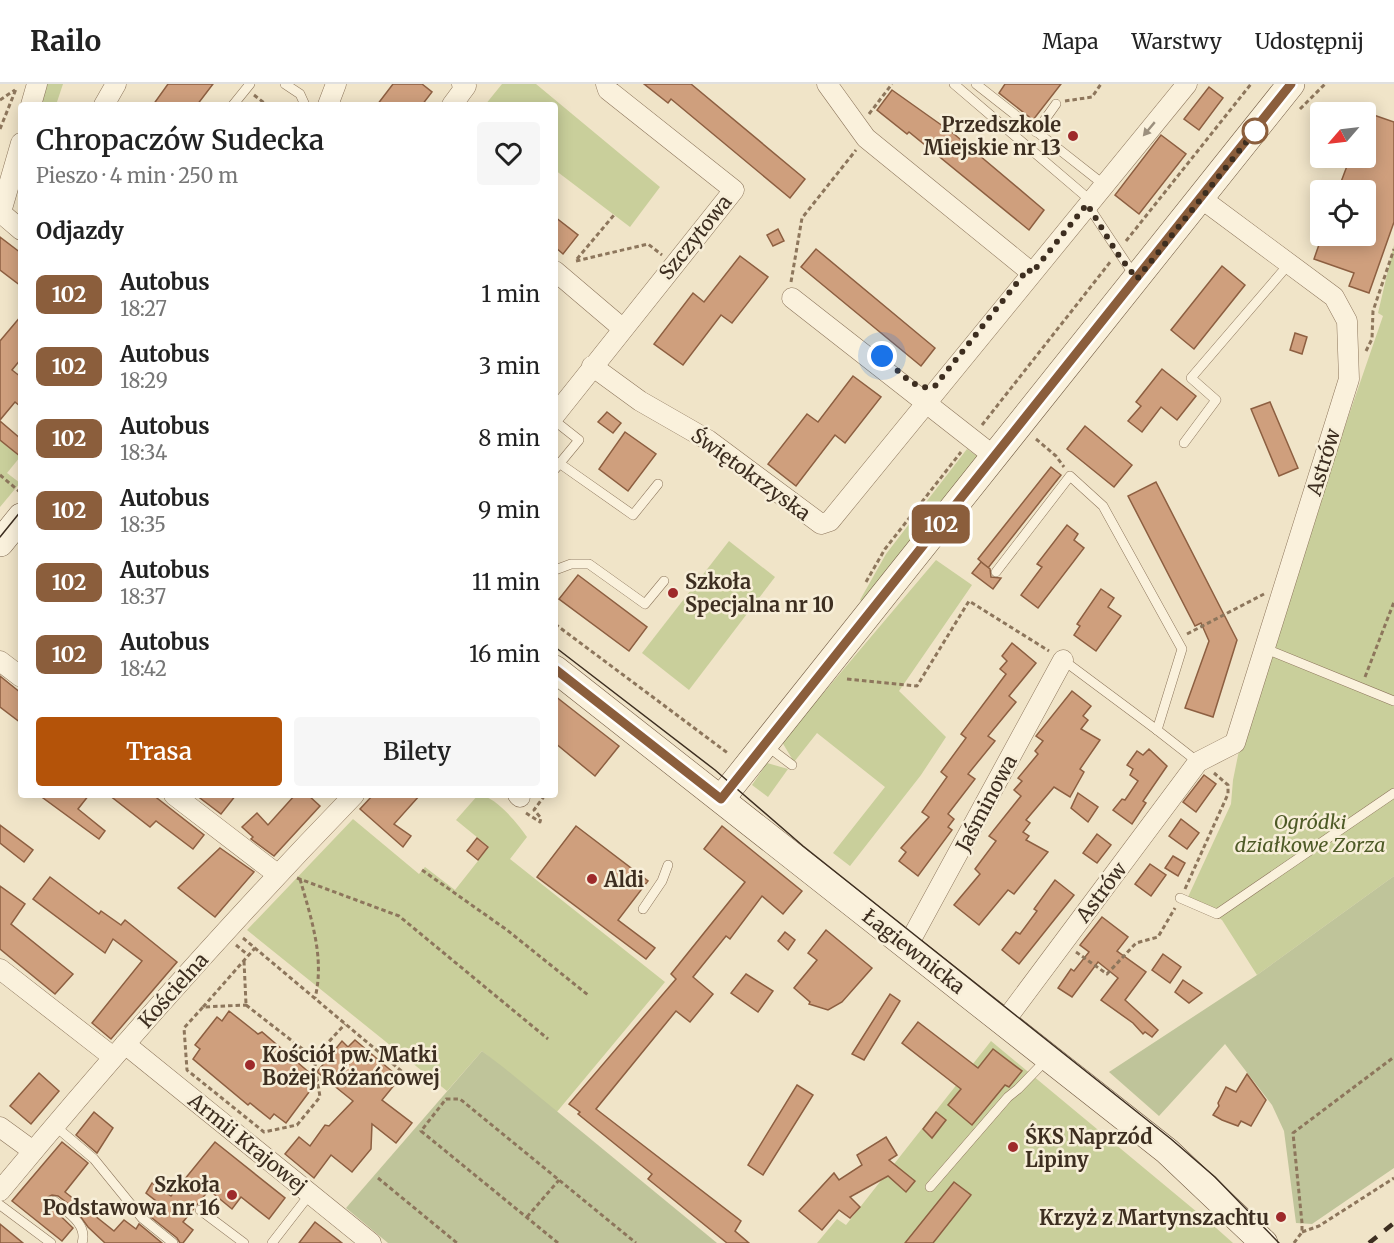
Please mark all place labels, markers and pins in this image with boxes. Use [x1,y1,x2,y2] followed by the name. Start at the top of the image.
[924,112,1061,160] place label: Przedszkole Miejskie nr 13
[1242,118,1268,144] unlabelled marker
[1066,129,1080,143] marker: Przedszkole Miejskie nr 13
[685,569,834,617] place label: Szkoła Specjalna nr 10
[666,586,680,600] marker: Szkoła Specjalna nr 10
[603,867,644,892] place label: Aldi
[585,872,599,886] marker: Aldi
[262,1042,440,1090] place label: Kościół pw. Matki Bożej Różańcowej
[243,1058,257,1072] marker: Kościół pw. Matki Bożej Różańcowej
[1025,1122,1153,1172] place label: ŚKS Naprzód Lipiny
[1006,1140,1020,1154] marker: ŚKS Naprzód Lipiny
[42,1172,220,1220] place label: Szkoła Podstawowa nr 16
[225,1188,239,1202] marker: Szkoła Podstawowa nr 16
[1039,1205,1269,1230] place label: Krzyż z Martynszachtu
[1274,1210,1288,1224] marker: Krzyż z Martynszachtu

